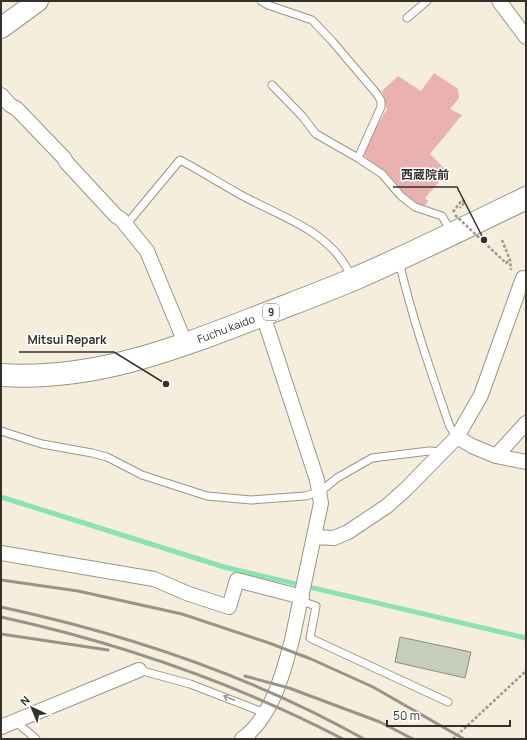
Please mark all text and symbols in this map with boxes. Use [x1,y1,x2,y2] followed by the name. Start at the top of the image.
[393,163,457,187] callout: 西蔵院前
[401,166,449,183] text: 西蔵院前
[263,304,279,320] road number: 9
[195,310,257,346] street label: Fuchu kaido
[19,328,114,352] callout: Mitsui Repark
[27,331,107,348] text: Mitsui Repark
[12,688,52,728] north arrow
[17,692,33,709] text: N
[224,694,236,702] one-way arrow
[387,702,510,728] scale bar
[393,707,420,724] text: 50 m

